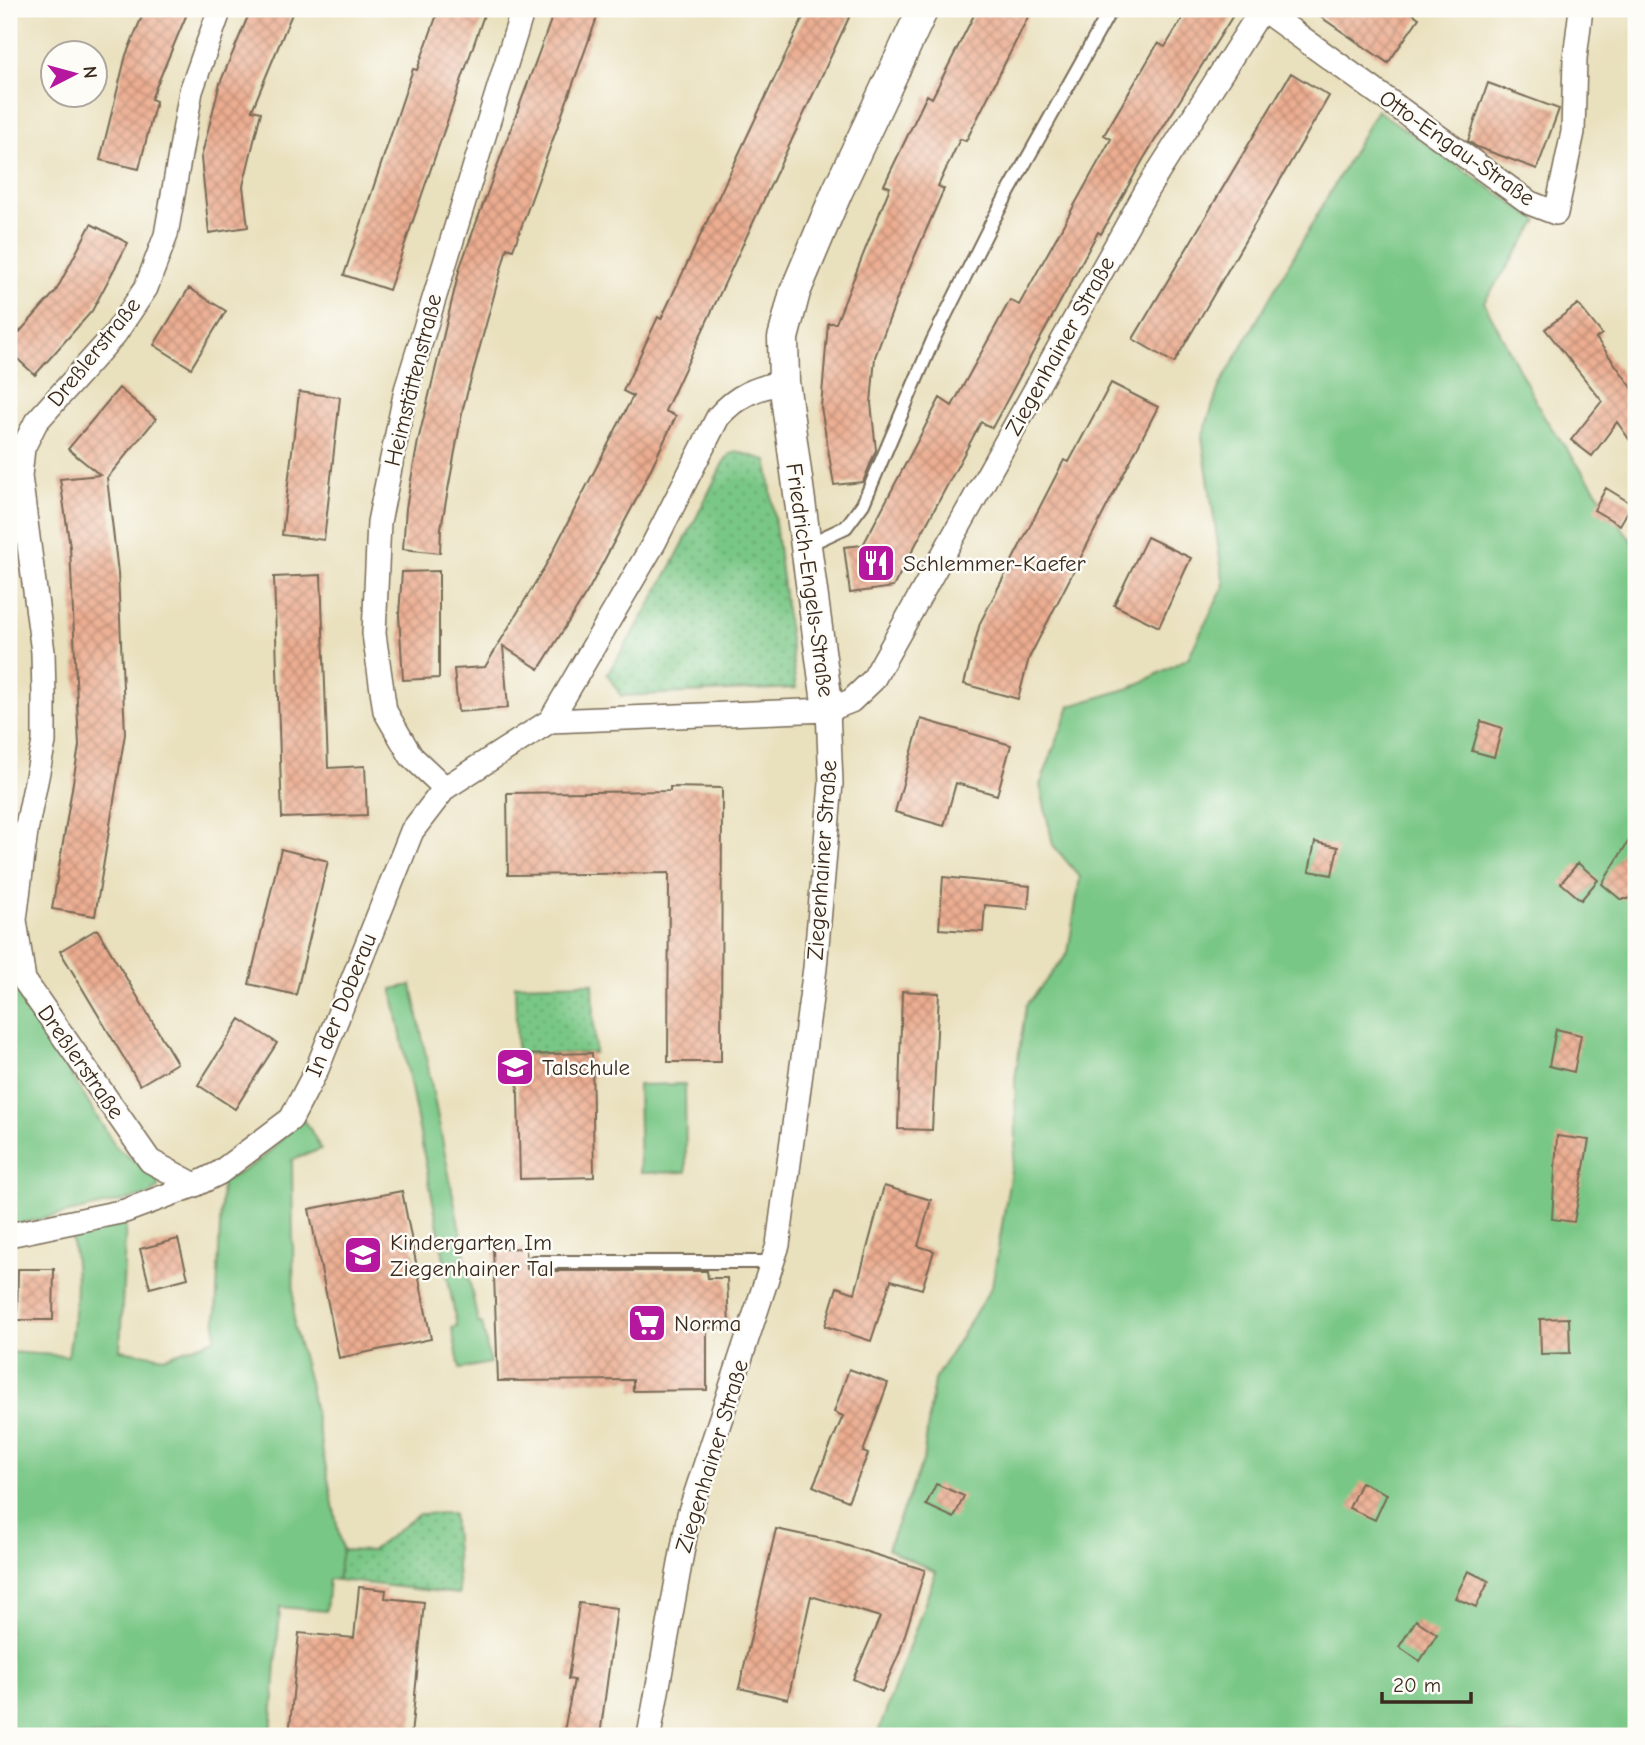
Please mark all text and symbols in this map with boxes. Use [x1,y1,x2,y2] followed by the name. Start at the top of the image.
[38,38,108,108] north arrow
[78,65,101,80] text: N
[1374,84,1540,212] street label: Otto-Engau-Straße
[1000,252,1120,440] street label: Ziegenhainer Straße
[379,291,447,469] street label: Heimstättenstraße
[42,292,146,412] street label: Dreßlerstraße
[780,461,840,699] street label: Friedrich-Engels-Straße
[855,542,897,584] restaurant icon: Schlemmer-Kaefer
[903,550,1086,577] place label: Schlemmer-Kaefer
[802,759,842,961] street label: Ziegenhainer Straße
[300,929,382,1081] street label: In der Doberau
[32,1000,130,1124] street label: Dreßlerstraße
[494,1046,536,1088] school or university icon: Talschule
[542,1054,630,1081] place label: Talschule
[390,1229,554,1282] place label: Kindergarten Im Ziegenhainer Tal
[342,1234,384,1276] school or university icon: Kindergarten Im Ziegenhainer Tal
[626,1302,668,1344] supermarket icon: Norma
[674,1310,741,1337] place label: Norma
[670,1356,754,1556] street label: Ziegenhainer Straße
[1382,1661,1472,1705] scale bar
[1393,1673,1441,1697] text: 20 m

